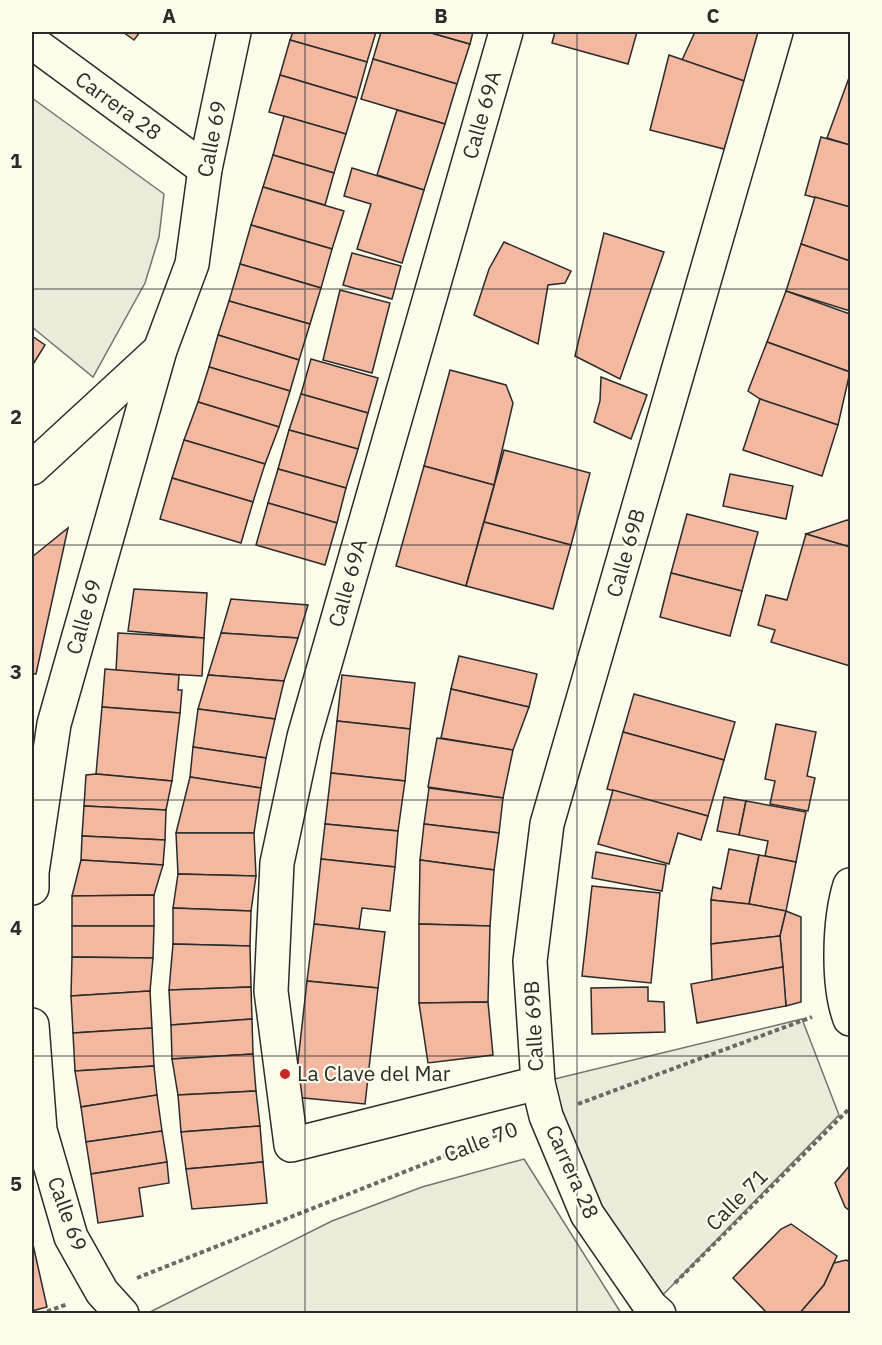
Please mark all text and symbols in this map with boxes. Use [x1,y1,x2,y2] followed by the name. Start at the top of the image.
[162,2,176,29] text: A
[434,2,448,29] text: B
[706,2,720,29] text: C
[70,64,167,146] street label: Carrera 28
[455,67,507,162] street label: Calle 69A
[190,98,232,179] street label: Calle 69
[10,147,22,174] text: 1
[10,403,22,430] text: 2
[599,505,651,600] street label: Calle 69B
[321,535,373,630] street label: Calle 69A
[59,576,107,658] street label: Calle 69
[10,658,22,685] text: 3
[10,914,22,941] text: 4
[517,980,549,1072] street label: Calle 69B
[297,1059,451,1087] place label: La Clave del Mar
[278,1067,292,1081] marker: La Clave del Mar
[440,1114,522,1168] street label: Calle 70
[540,1120,606,1223] street label: Carrera 28
[699,1162,774,1237] street label: Calle 71
[10,1170,22,1197] text: 5
[42,1173,94,1255] street label: Calle 69

